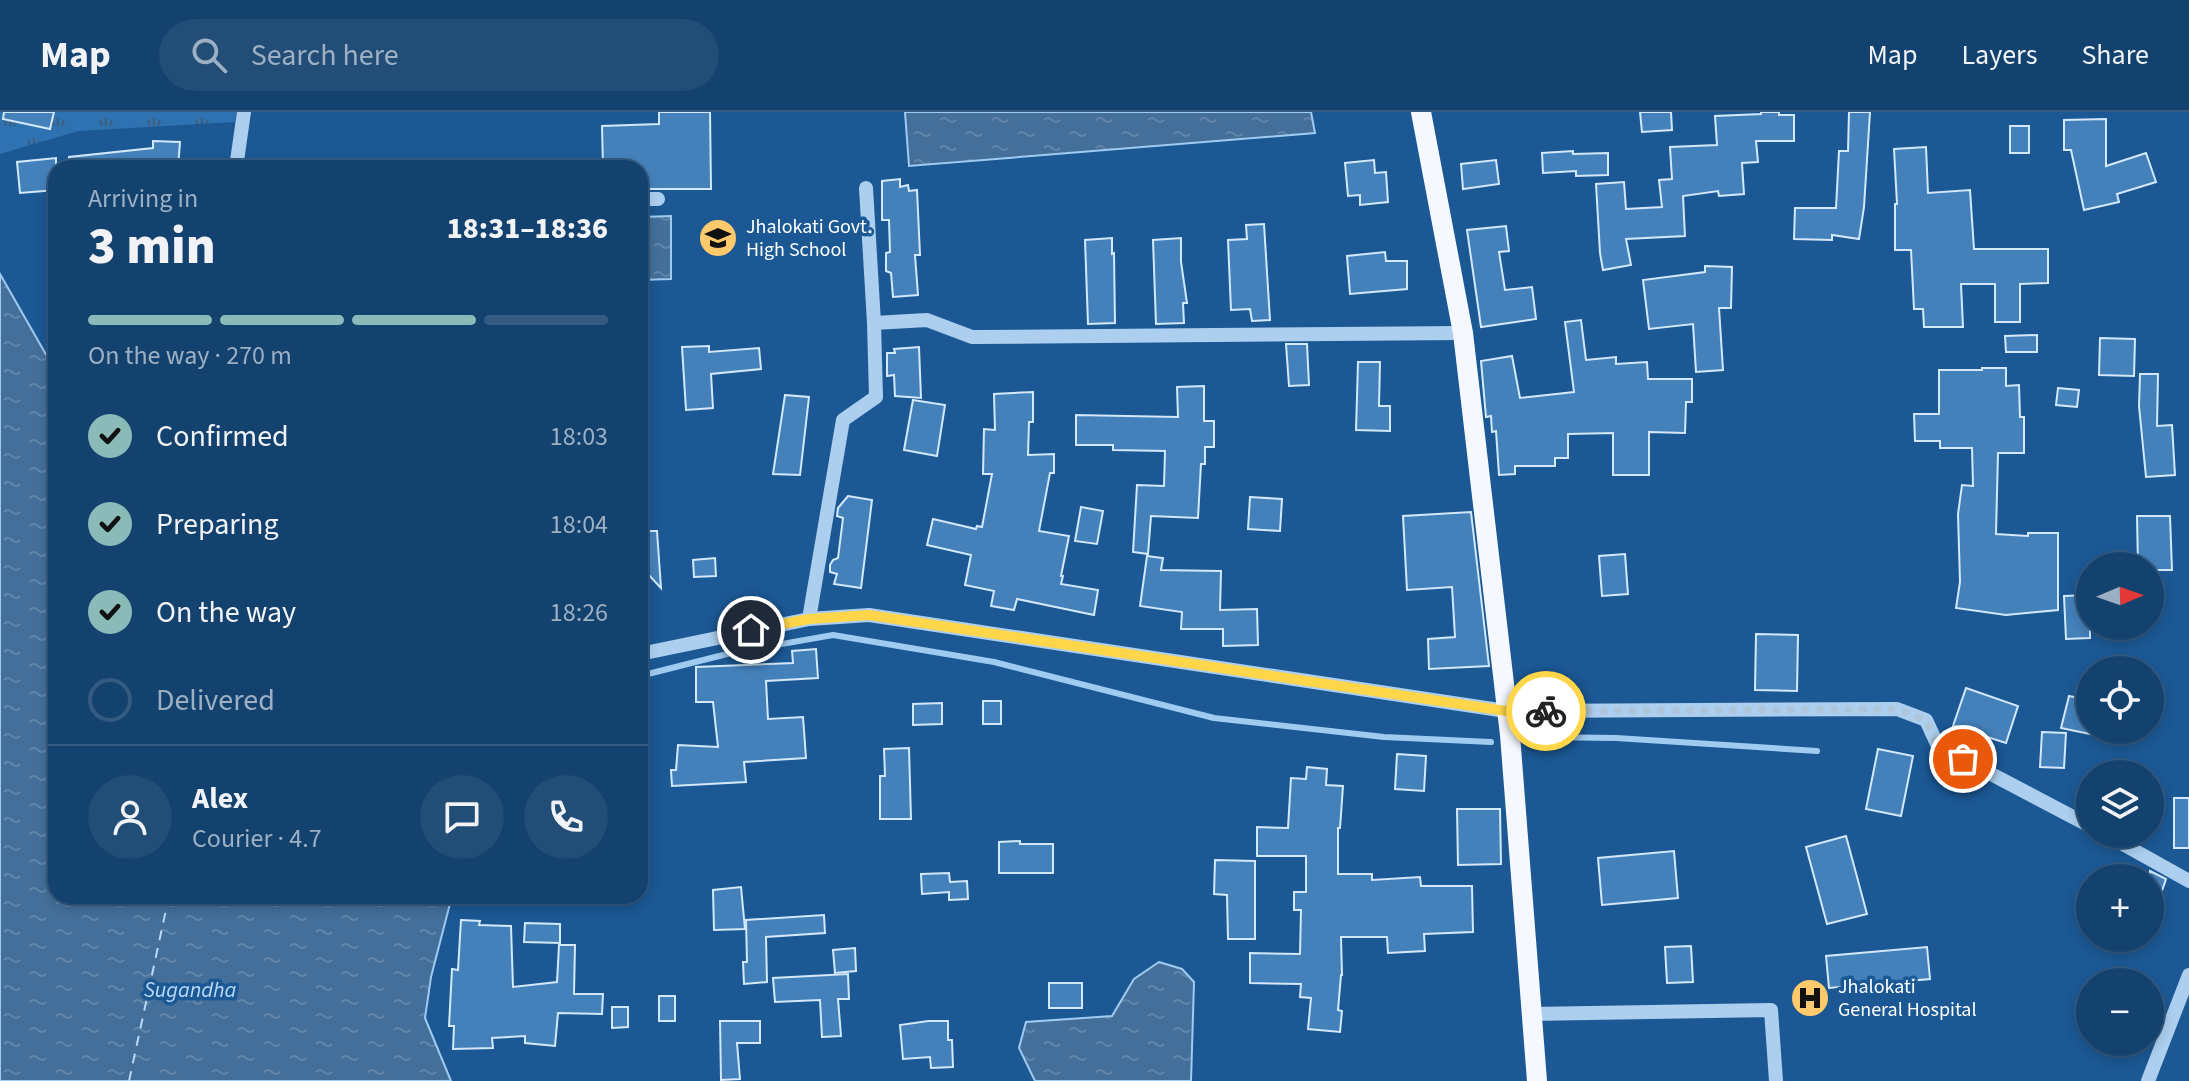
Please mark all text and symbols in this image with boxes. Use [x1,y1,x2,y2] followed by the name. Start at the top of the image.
[159,19,719,91] search box
[40,28,111,82] text: Map
[187,33,231,77] icon: search
[251,34,399,77] text: Search here
[1867,35,1917,75] text: Map
[1961,35,2037,75] text: Layers
[2081,35,2149,75] text: Share
[88,180,198,217] text: Arriving in
[447,207,608,250] text: 18:31–18:36
[88,210,216,284] text: 3 min
[746,213,872,264] place label: Jhalokati Govt. High School
[697,217,739,259] school or university icon: Jhalokati Govt. High School
[88,337,292,374] text: On the way · 270 m
[88,414,132,458] icon: check
[156,415,289,458] text: Confirmed
[550,418,608,455] text: 18:03
[88,502,132,546] icon: check
[156,503,279,546] text: Preparing
[550,506,608,543] text: 18:04
[2076,552,2164,640] north arrow
[2076,552,2164,1056] map controls
[88,590,132,634] icon: check
[156,591,296,634] text: On the way
[550,594,608,631] text: 18:26
[717,596,785,664] pin
[729,608,773,652] icon: home
[2076,656,2164,744] button: locate
[1506,671,1586,751] courier
[156,679,275,722] text: Delivered
[1524,689,1568,733] icon: bike
[1929,725,1997,793] pin
[1941,737,1985,781] icon: bag
[2076,760,2164,848] button: layers
[88,775,172,859] button: person
[420,775,504,859] button: chat
[524,775,608,859] button: phone
[192,777,248,820] text: Alex
[192,820,322,857] text: Courier · 4.7
[2076,864,2164,952] button: +
[2076,968,2164,1056] button: −
[1838,973,1977,1024] place label: Jhalokati General Hospital
[144,974,237,1006] water label: Sugandha
[1789,977,1831,1019] hospital icon: Jhalokati General Hospital

